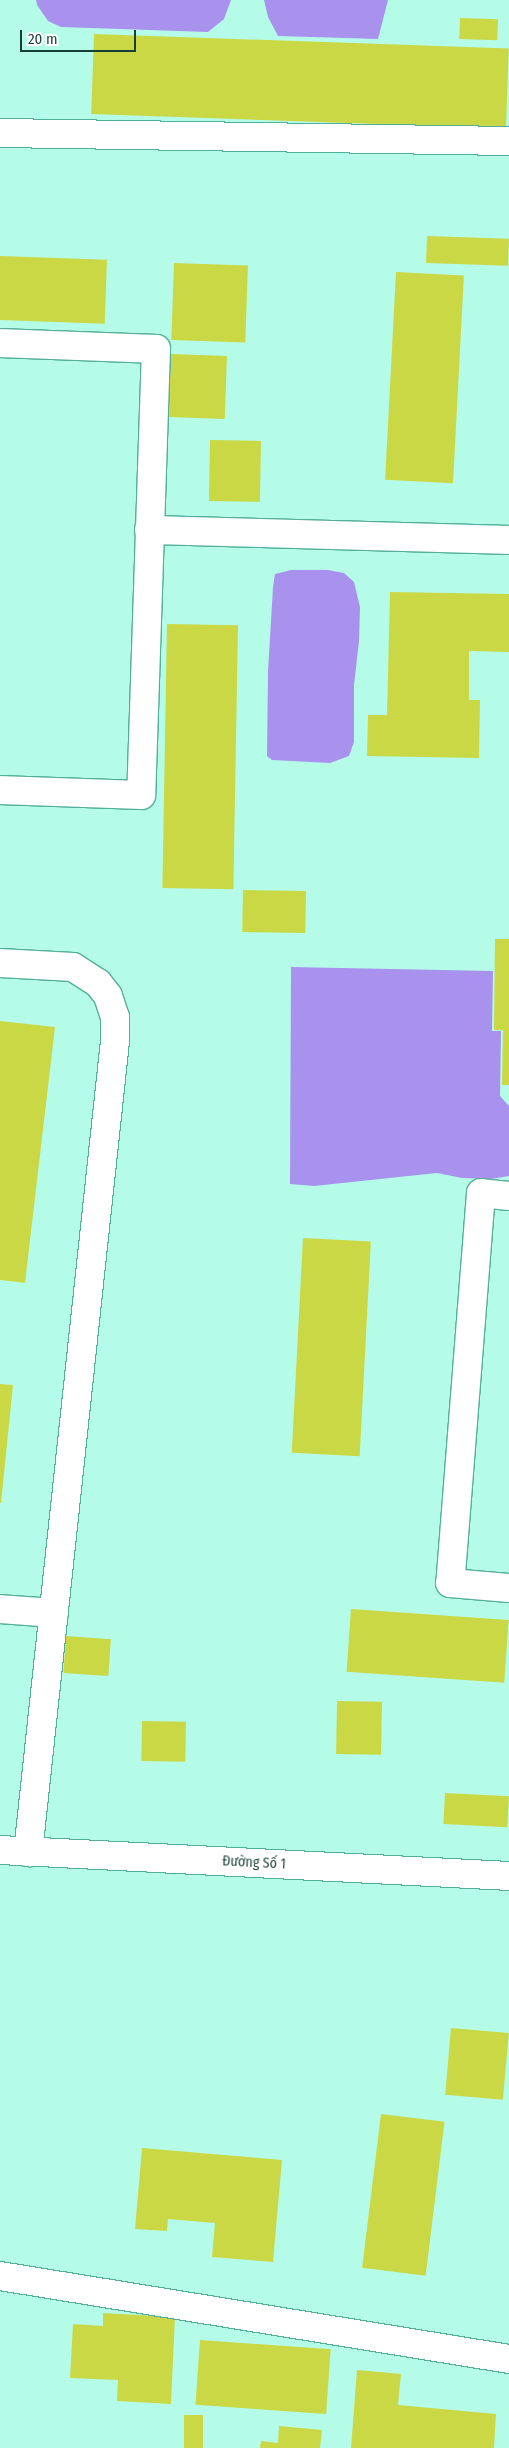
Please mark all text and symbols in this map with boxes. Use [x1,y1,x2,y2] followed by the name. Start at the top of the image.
[22,20,139,52] scale bar
[28,30,58,48] text: 20 m
[222,1853,286,1873] street label: Đường Số 1

